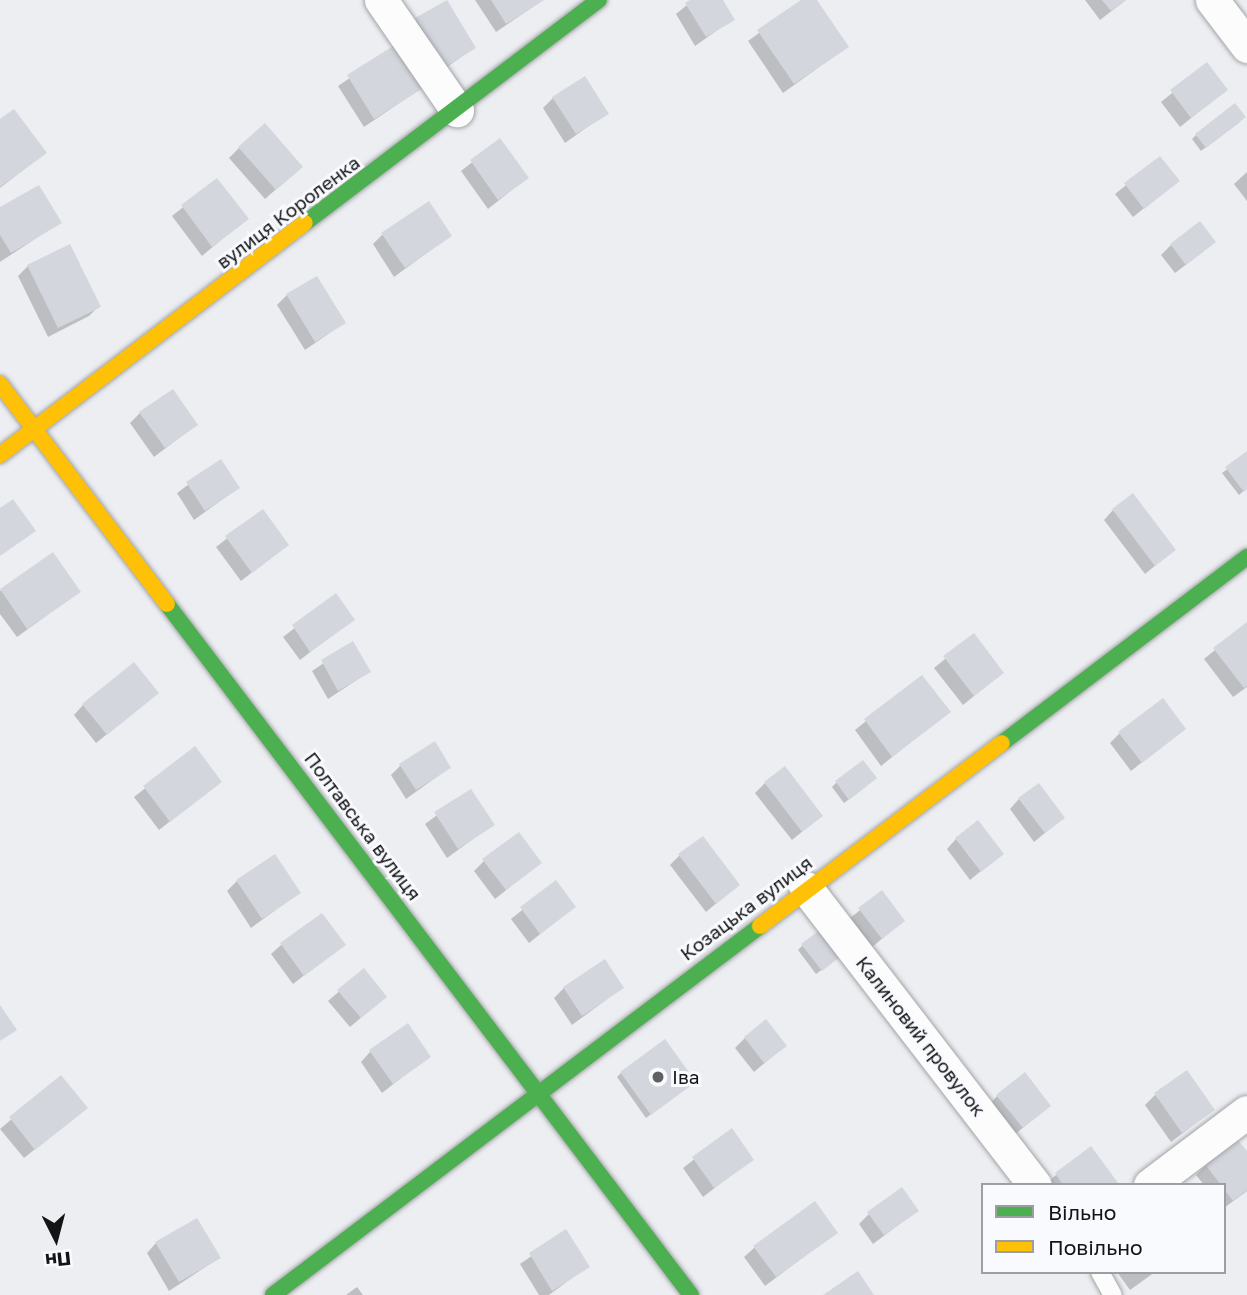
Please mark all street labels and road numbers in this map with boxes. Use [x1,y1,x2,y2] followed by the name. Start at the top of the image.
[212,151,364,273] street label: вулиця Короленка
[300,747,426,905] street label: Полтавська вулиця
[676,851,816,965] street label: Козацька вулиця
[851,951,991,1121] street label: Калиновий провулок

